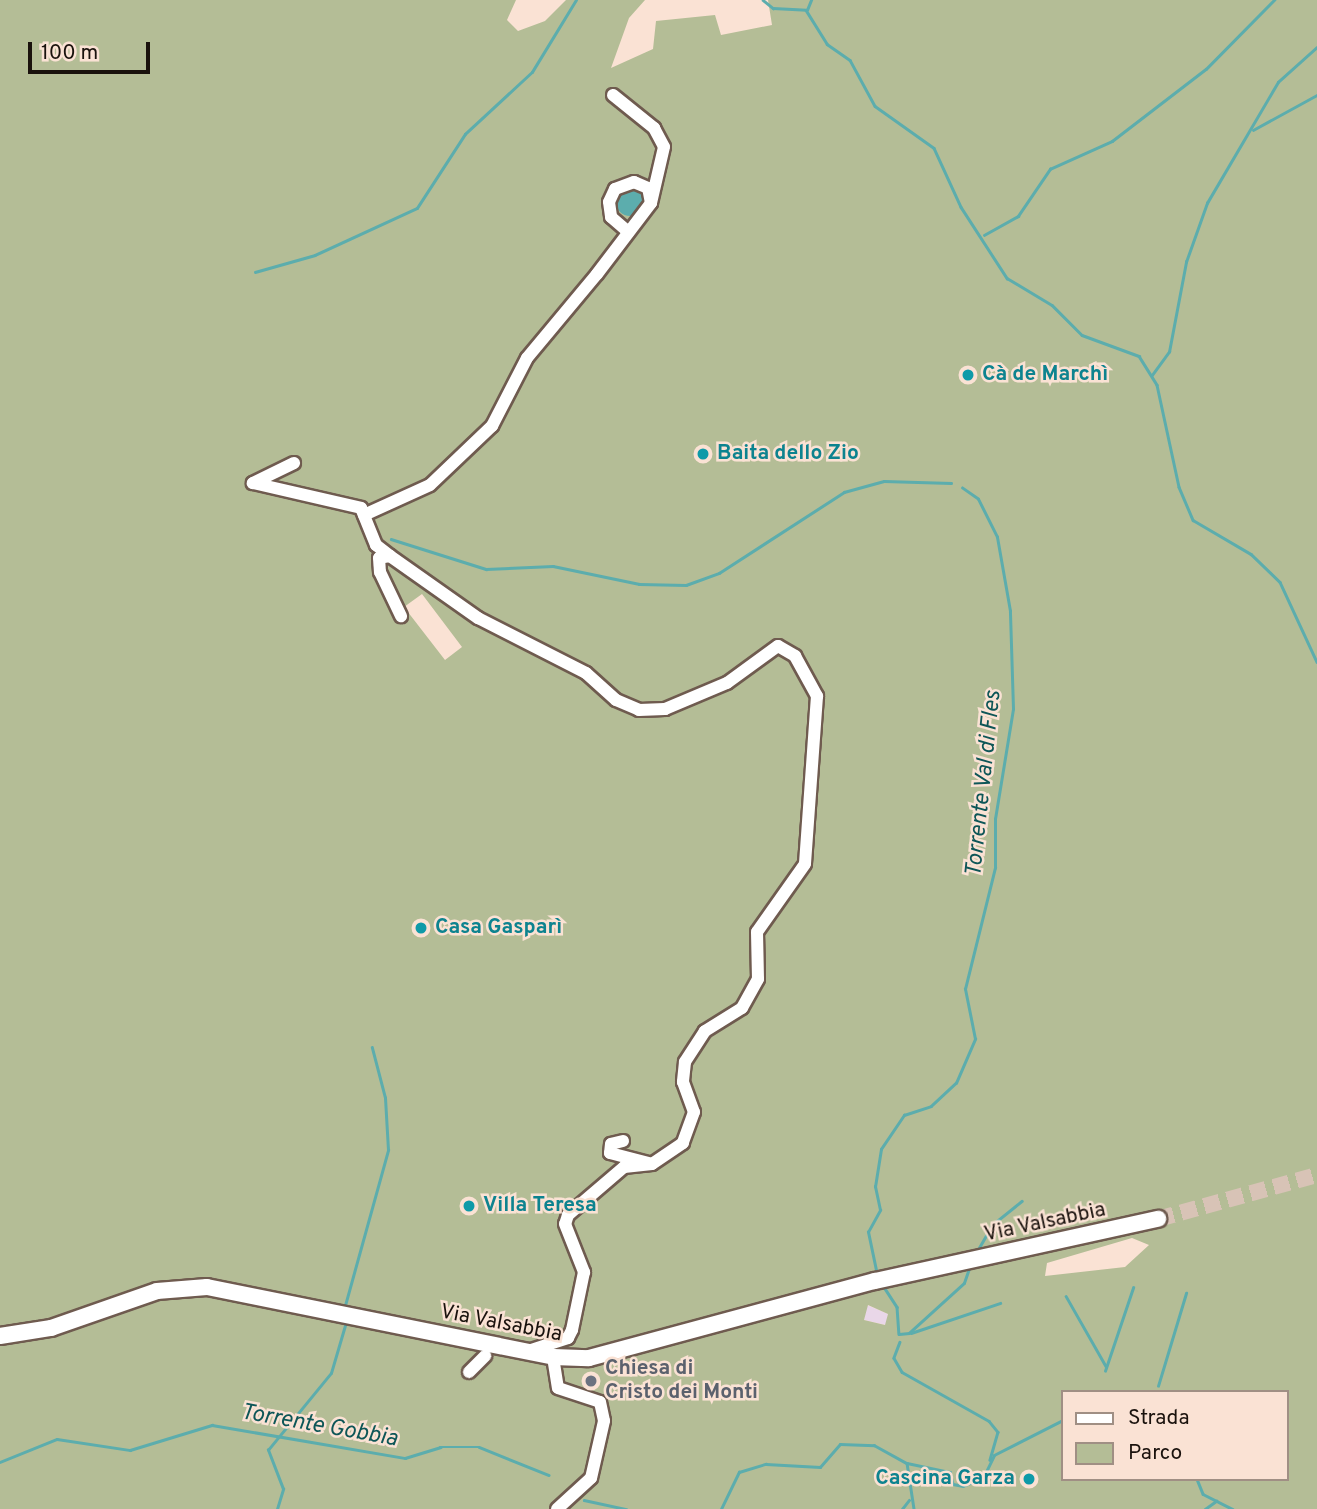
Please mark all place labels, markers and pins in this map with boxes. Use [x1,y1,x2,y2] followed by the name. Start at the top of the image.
[982,362,1108,388] place label: Cà de Marchì
[960,367,976,383] marker: Cà de Marchì
[717,441,859,467] place label: Baita dello Zio
[695,446,711,462] marker: Baita dello Zio
[435,915,562,941] place label: Casa Gasparì
[413,920,429,936] marker: Casa Gasparì
[483,1193,597,1219] place label: Villa Teresa
[461,1198,477,1214] marker: Villa Teresa
[605,1356,758,1406] place label: Chiesa di Cristo dei Monti
[583,1373,599,1389] marker: Chiesa di Cristo dei Monti
[875,1466,1015,1492] place label: Cascina Garza
[1021,1471,1037,1487] marker: Cascina Garza

